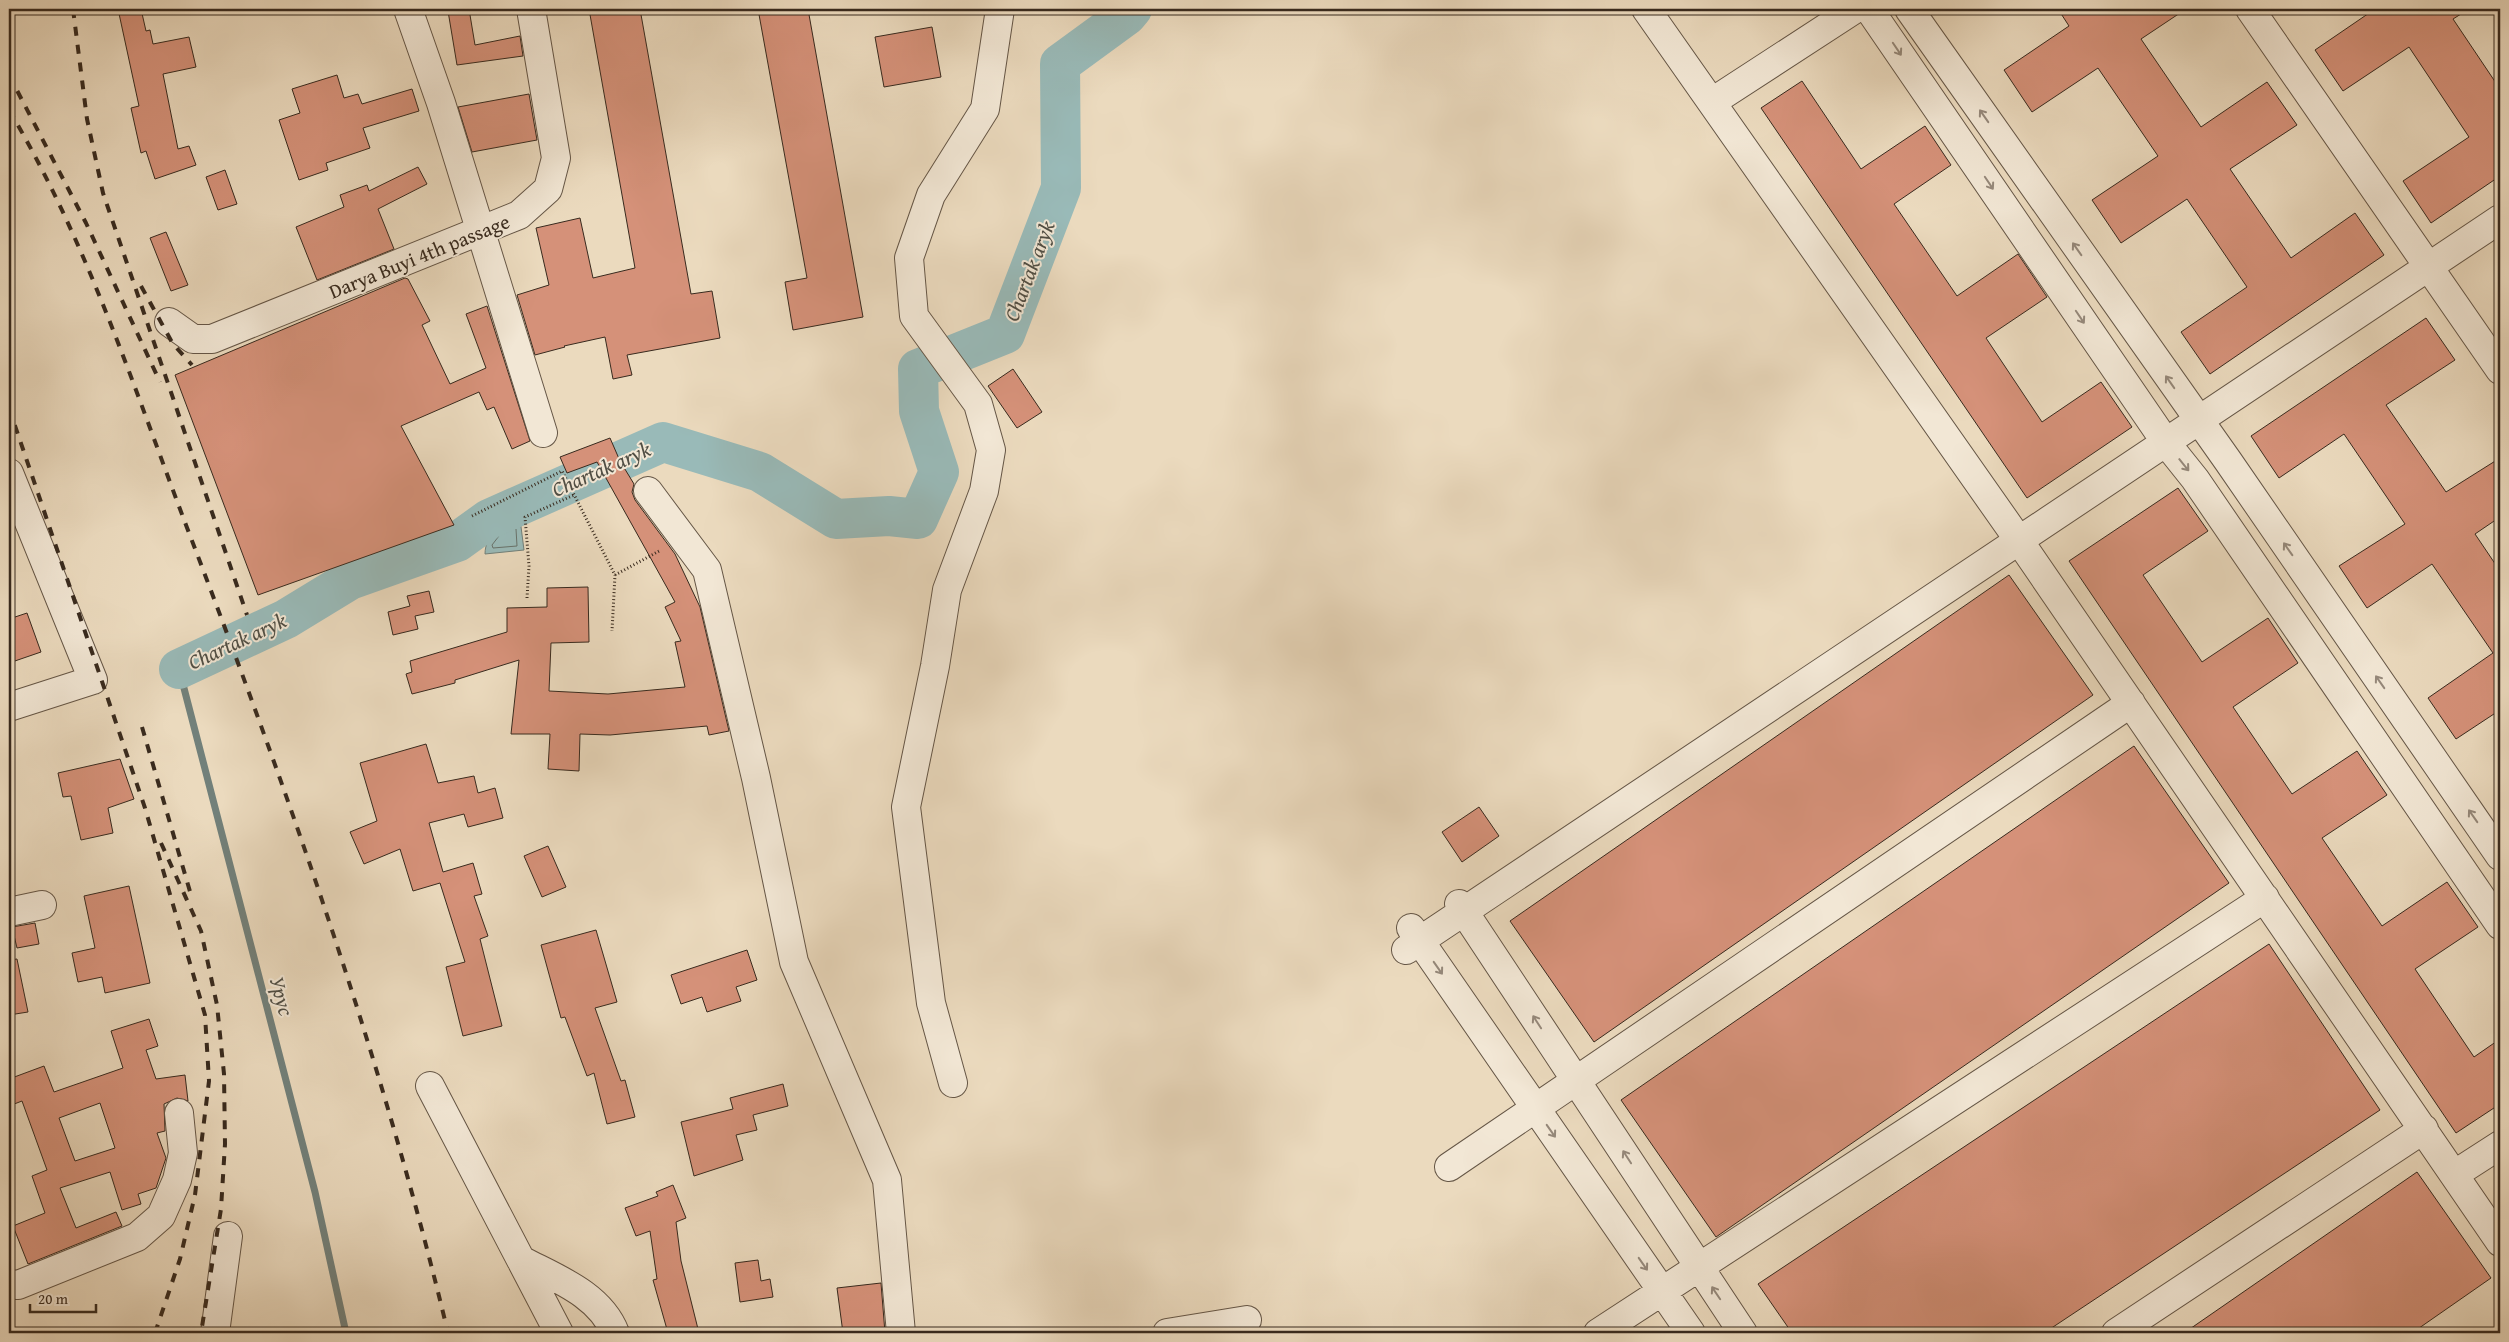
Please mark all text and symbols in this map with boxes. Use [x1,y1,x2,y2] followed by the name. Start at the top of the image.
[1892,42,1902,56] one-way arrow
[1979,109,1989,123] one-way arrow
[1984,176,1994,190] one-way arrow
[324,206,514,306] street label: Darya Buyi 4th passage
[996,216,1062,326] water label: Chartak aryk
[2072,242,2082,256] one-way arrow
[2075,310,2085,324] one-way arrow
[2165,375,2175,389] one-way arrow
[547,433,656,505] water label: Chartak aryk
[2178,458,2189,471] one-way arrow
[2283,542,2293,556] one-way arrow
[183,605,292,677] water label: Chartak aryk
[2375,676,2385,690] one-way arrow
[2468,809,2478,823] one-way arrow
[1433,961,1443,975] one-way arrow
[262,973,302,1020] water label: Урус
[1532,1015,1542,1029] one-way arrow
[1546,1123,1556,1137] one-way arrow
[1621,1150,1632,1164] one-way arrow
[1638,1257,1648,1271] one-way arrow
[30,1282,96,1314] scale bar
[1711,1286,1721,1300] one-way arrow
[38,1288,69,1309] text: 20 m

